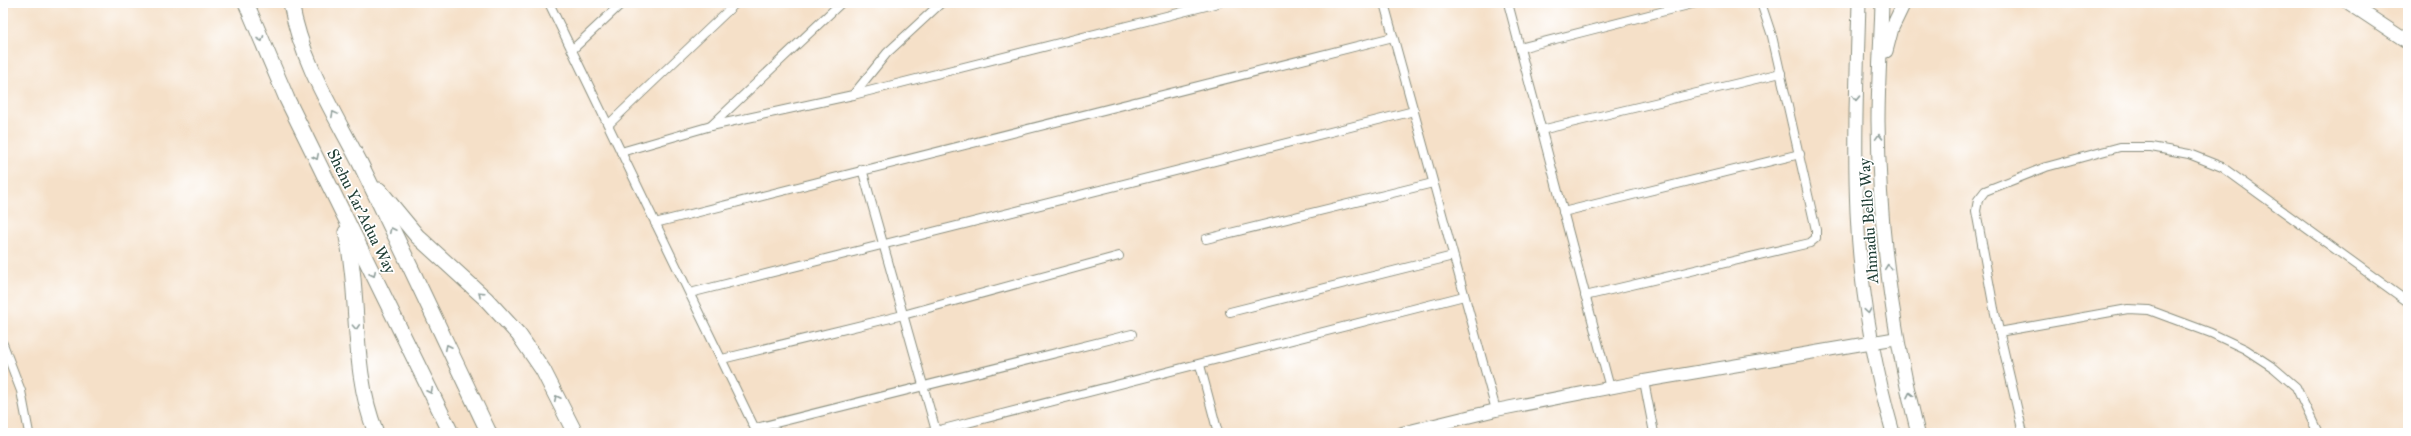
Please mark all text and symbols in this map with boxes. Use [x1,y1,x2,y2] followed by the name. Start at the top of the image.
[256,35,264,43] one-way arrow
[1852,95,1860,101] one-way arrow
[331,111,338,118] one-way arrow
[1875,134,1883,140] one-way arrow
[323,146,400,277] street label: Shehu Yar'Adua Way
[311,153,319,160] one-way arrow
[1855,157,1882,285] street label: Ahmadu Bello Way
[389,227,397,235] one-way arrow
[1883,264,1892,270] one-way arrow
[368,270,376,277] one-way arrow
[478,292,485,299] one-way arrow
[1863,308,1872,314] one-way arrow
[352,324,360,330] one-way arrow
[445,344,453,352] one-way arrow
[425,386,433,394] one-way arrow
[1906,392,1915,398] one-way arrow
[554,395,562,403] one-way arrow

